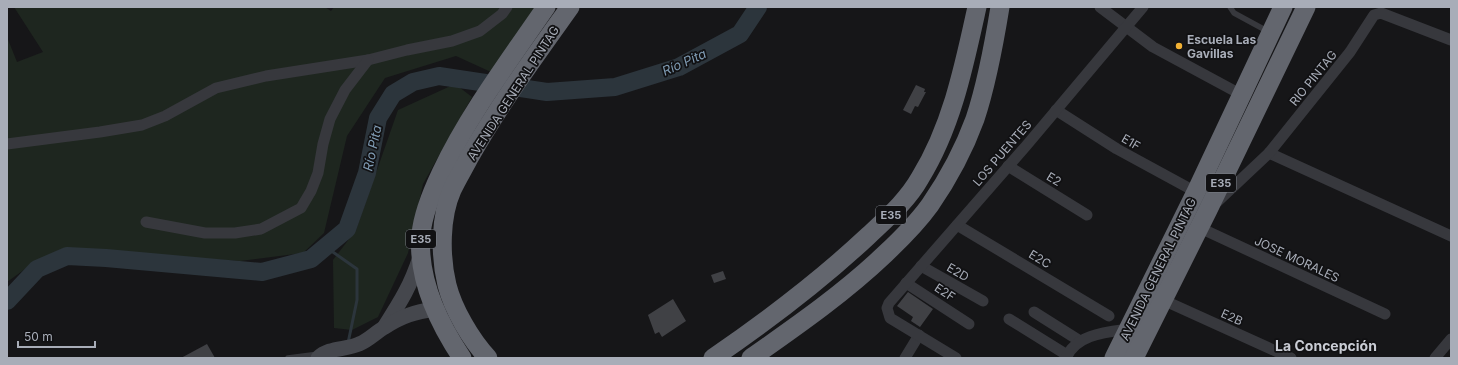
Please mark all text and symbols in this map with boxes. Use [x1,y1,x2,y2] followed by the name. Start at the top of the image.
[464,23,562,163] street label: AVENIDA GENERAL PINTAG
[1187,32,1257,61] place label: Escuela Las Gavillas
[1174,41,1184,51] marker: Escuela Las Gavillas
[659,45,709,79] water label: Río Pita
[1286,47,1340,109] street label: RIO PINTAG
[969,117,1035,189] street label: LOS PUENTES
[359,124,385,172] water label: Río Pita
[1119,131,1143,153] street label: E1F
[1044,169,1064,189] street label: E2
[1206,174,1236,192] road number: E35
[1117,195,1199,343] street label: AVENIDA GENERAL PINTAG
[876,206,906,224] road number: E35
[406,230,436,248] road number: E35
[1252,233,1342,285] street label: JOSE MORALES
[1026,247,1054,272] street label: E2C
[944,260,972,284] street label: E2D
[932,280,958,304] street label: E2F
[1219,306,1245,328] street label: E2B
[18,323,95,349] scale bar
[24,329,53,344] text: 50 m
[1275,337,1377,354] district label: La Concepción

